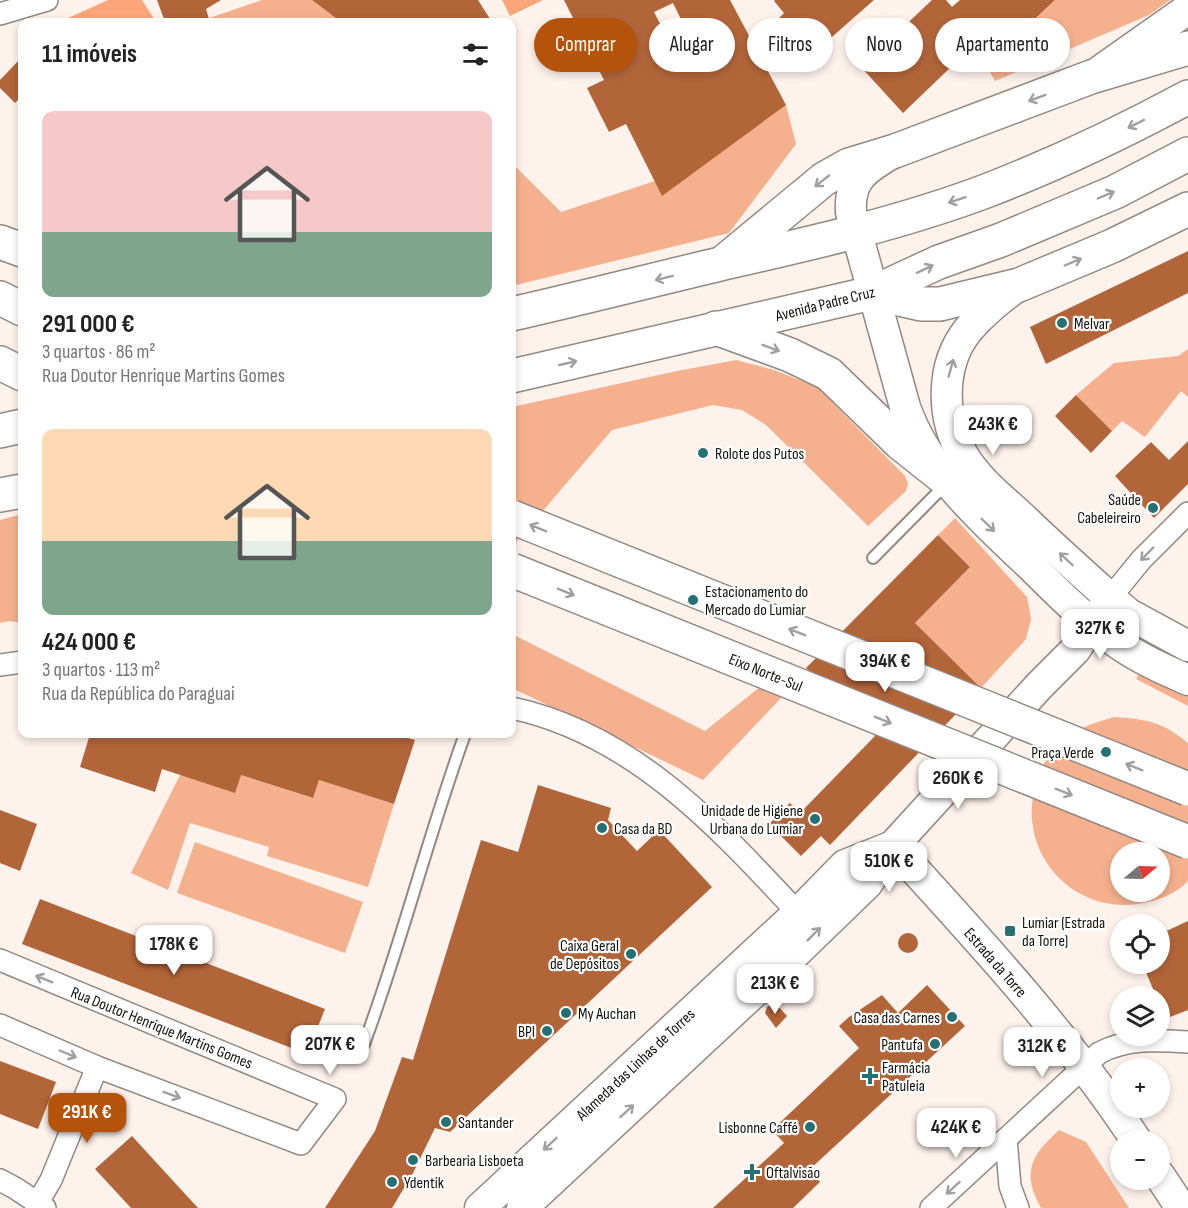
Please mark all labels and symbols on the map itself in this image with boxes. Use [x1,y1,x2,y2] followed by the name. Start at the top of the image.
[1028,94,1047,105] one-way arrow
[1128,119,1146,130] one-way arrow
[814,175,830,188] one-way arrow
[1097,189,1115,200] one-way arrow
[948,196,967,207] one-way arrow
[1064,256,1082,268] one-way arrow
[916,262,934,274] one-way arrow
[654,272,673,284] one-way arrow
[773,283,877,326] street label: Avenida Padre Cruz
[1074,315,1110,334] place label: Melvar
[1055,316,1069,330] marker: Melvar
[761,343,780,354] one-way arrow
[559,356,578,368] one-way arrow
[946,359,958,378] one-way arrow
[944,405,1042,456] pin: 243K €
[715,445,805,464] place label: Rolote dos Putos
[696,446,710,460] marker: Rolote dos Putos
[1077,491,1141,528] place label: Saúde Cabeleireiro
[1146,501,1160,515] marker: Saúde Cabeleireiro
[981,518,996,533] one-way arrow
[529,522,548,533] one-way arrow
[1140,547,1155,561] one-way arrow
[1059,551,1074,566] one-way arrow
[705,583,808,620] place label: Estacionamento do Mercado do Lumiar
[556,587,575,598] one-way arrow
[686,593,700,607] marker: Estacionamento do Mercado do Lumiar
[1051,609,1149,660] pin: 327K €
[788,626,807,637] one-way arrow
[836,642,934,693] pin: 394K €
[726,650,805,697] street label: Eixo Norte-Sul
[873,715,892,726] one-way arrow
[1031,744,1094,763] place label: Praça Verde
[1099,745,1113,759] marker: Praça Verde
[909,759,1007,810] pin: 260K €
[1125,761,1143,772] one-way arrow
[1054,787,1073,798] one-way arrow
[701,802,803,839] place label: Unidade de Higiene Urbana do Lumiar
[808,812,822,826] marker: Unidade de Higiene Urbana do Lumiar
[614,820,673,839] place label: Casa da BD
[595,821,609,835] marker: Casa da BD
[840,842,938,893] pin: 510K €
[1110,842,1170,902] north arrow
[1022,914,1105,951] place label: Lumiar (Estrada da Torre)
[960,924,1030,1002] street label: Estrada da Torre
[1003,924,1017,938] marker: Lumiar (Estrada da Torre)
[125,925,223,976] pin: 178K €
[807,927,822,942] one-way arrow
[550,937,619,974] place label: Caixa Geral de Depósitos
[624,947,638,961] marker: Caixa Geral de Depósitos
[726,964,824,1015] pin: 213K €
[36,973,54,984] one-way arrow
[68,983,255,1074] street label: Rua Doutor Henrique Martins Gomes
[572,1005,699,1126] street label: Alameda das Linhas de Torres
[578,1005,636,1024] place label: My Auchan
[559,1006,573,1020] marker: My Auchan
[854,1009,940,1028] place label: Casa das Carnes
[945,1010,959,1024] marker: Casa das Carnes
[518,1023,535,1042] place label: BPI
[540,1024,554,1038] marker: BPI
[281,1025,379,1076] pin: 207K €
[993,1027,1091,1078] pin: 312K €
[881,1036,923,1055] place label: Pantufa
[928,1037,942,1051] marker: Pantufa
[58,1049,77,1060] one-way arrow
[882,1059,931,1096] place label: Farmácia Patuleia
[863,1069,877,1083] marker: Farmácia Patuleia
[162,1090,180,1101] one-way arrow
[38,1093,136,1144] pin: 291K €
[619,1104,634,1118] one-way arrow
[907,1108,1005,1159] pin: 424K €
[458,1114,514,1133] place label: Santander
[439,1115,453,1129] marker: Santander
[718,1119,798,1138] place label: Lisbonne Caffé
[803,1120,817,1134] marker: Lisbonne Caffé
[542,1136,557,1151] one-way arrow
[425,1152,524,1171] place label: Barbearia Lisboeta
[406,1153,420,1167] marker: Barbearia Lisboeta
[743,1163,761,1181] marker: Oftalvisão
[766,1164,820,1183] place label: Oftalvisão
[404,1174,444,1193] place label: Ydentik
[385,1175,399,1189] marker: Ydentik
[946,1181,961,1195] one-way arrow

